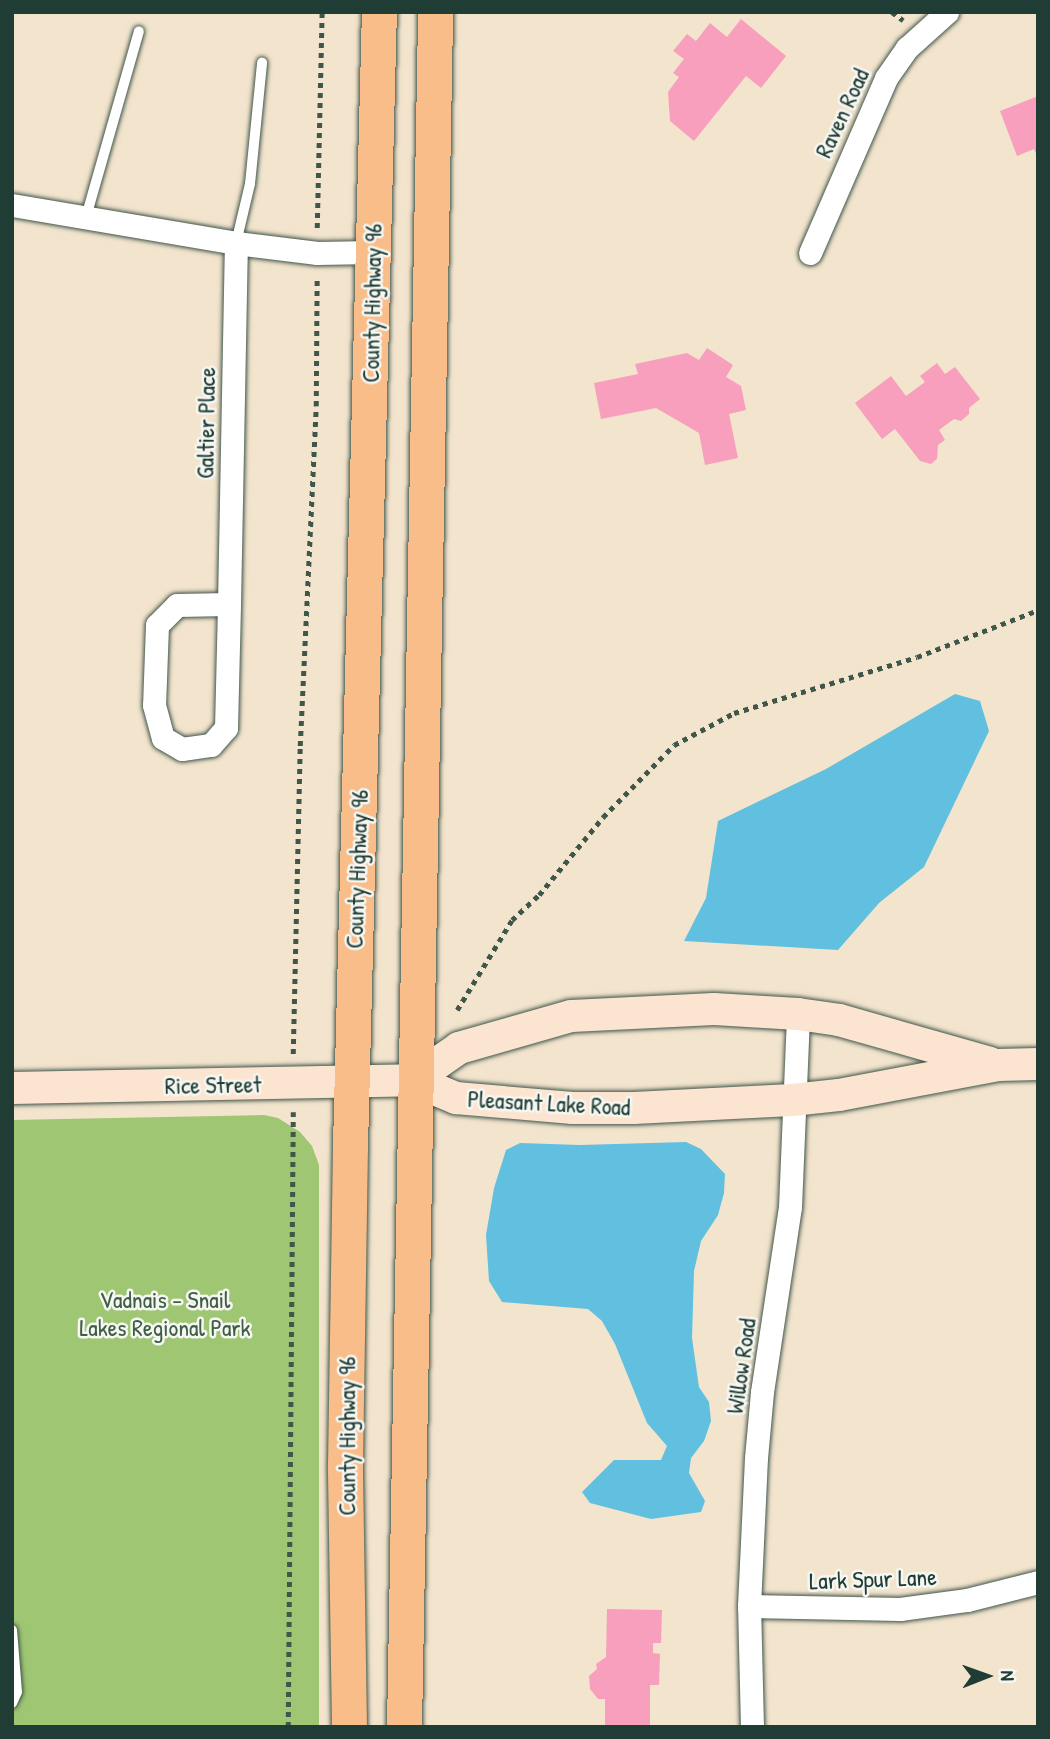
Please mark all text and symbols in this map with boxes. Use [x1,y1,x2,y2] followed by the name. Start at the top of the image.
[809,64,875,162] street label: Raven Road
[356,223,388,383] street label: County Highway 96
[191,367,221,479] street label: Galtier Place
[340,789,374,949] street label: County Highway 96
[164,1070,262,1100] street label: Rice Street
[467,1084,631,1122] street label: Pleasant Lake Road
[79,1286,251,1342] park label: Vadnais - Snail Lakes Regional Park
[720,1316,762,1416] street label: Willow Road
[333,1356,361,1516] street label: County Highway 96
[809,1562,937,1596] street label: Lark Spur Lane
[952,1641,1022,1711] north arrow
[995,1670,1021,1681] text: N

